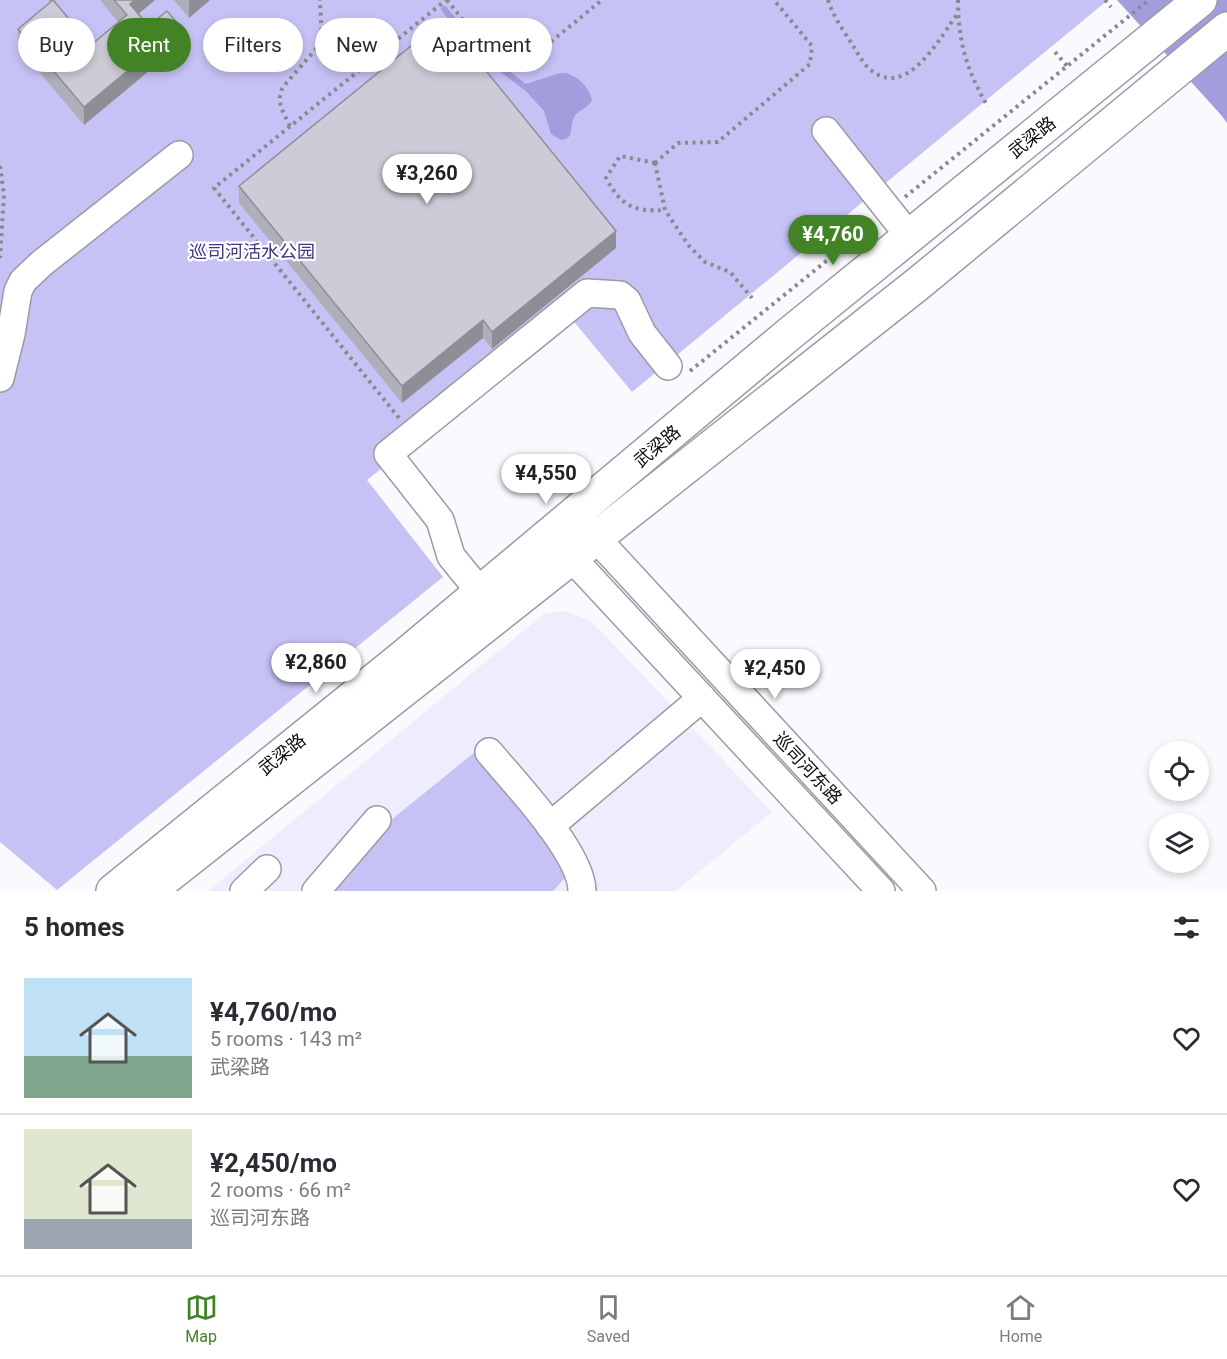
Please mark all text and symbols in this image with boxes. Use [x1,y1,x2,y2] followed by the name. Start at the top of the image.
[18,18,95,72] chip: Buy
[107,18,191,72] chip: Rent
[203,18,303,72] chip: Filters
[315,18,399,72] chip: New
[411,18,552,72] chip: Apartment
[1004,112,1060,162] street label: 武梁路
[378,154,476,205] pin: ¥3,260
[396,161,458,185] text: ¥3,260
[784,215,882,266] pin: ¥4,760
[802,222,864,246] text: ¥4,760
[189,241,315,262] park label: 巡司河活水公园
[630,421,684,471] street label: 武梁路
[497,454,595,505] pin: ¥4,550
[515,461,577,485] text: ¥4,550
[267,643,365,694] pin: ¥2,860
[726,649,824,700] pin: ¥2,450
[285,650,347,674] text: ¥2,860
[744,656,806,680] text: ¥2,450
[770,728,846,808] street label: 巡司河东路
[254,729,310,779] street label: 武梁路
[1149,741,1209,873] map controls
[1149,741,1209,801] button: locate
[1149,813,1209,873] button: layers
[1170,911,1203,944] icon: filters
[24,912,125,942] text: 5 homes
[210,997,337,1027] text: ¥4,760/mo
[72,1002,144,1074] icon: home
[1170,1022,1203,1055] icon: heart
[210,1027,362,1051] text: 5 rooms · 143 m²
[210,1055,270,1079] text: 武梁路
[210,1148,337,1178] text: ¥2,450/mo
[72,1153,144,1225] icon: home
[1170,1173,1203,1206] icon: heart
[210,1178,351,1202] text: 2 rooms · 66 m²
[210,1206,310,1230] text: 巡司河东路
[185,1291,218,1346] tab: Map
[587,1291,630,1346] tab: Saved
[999,1291,1042,1346] tab: Home

